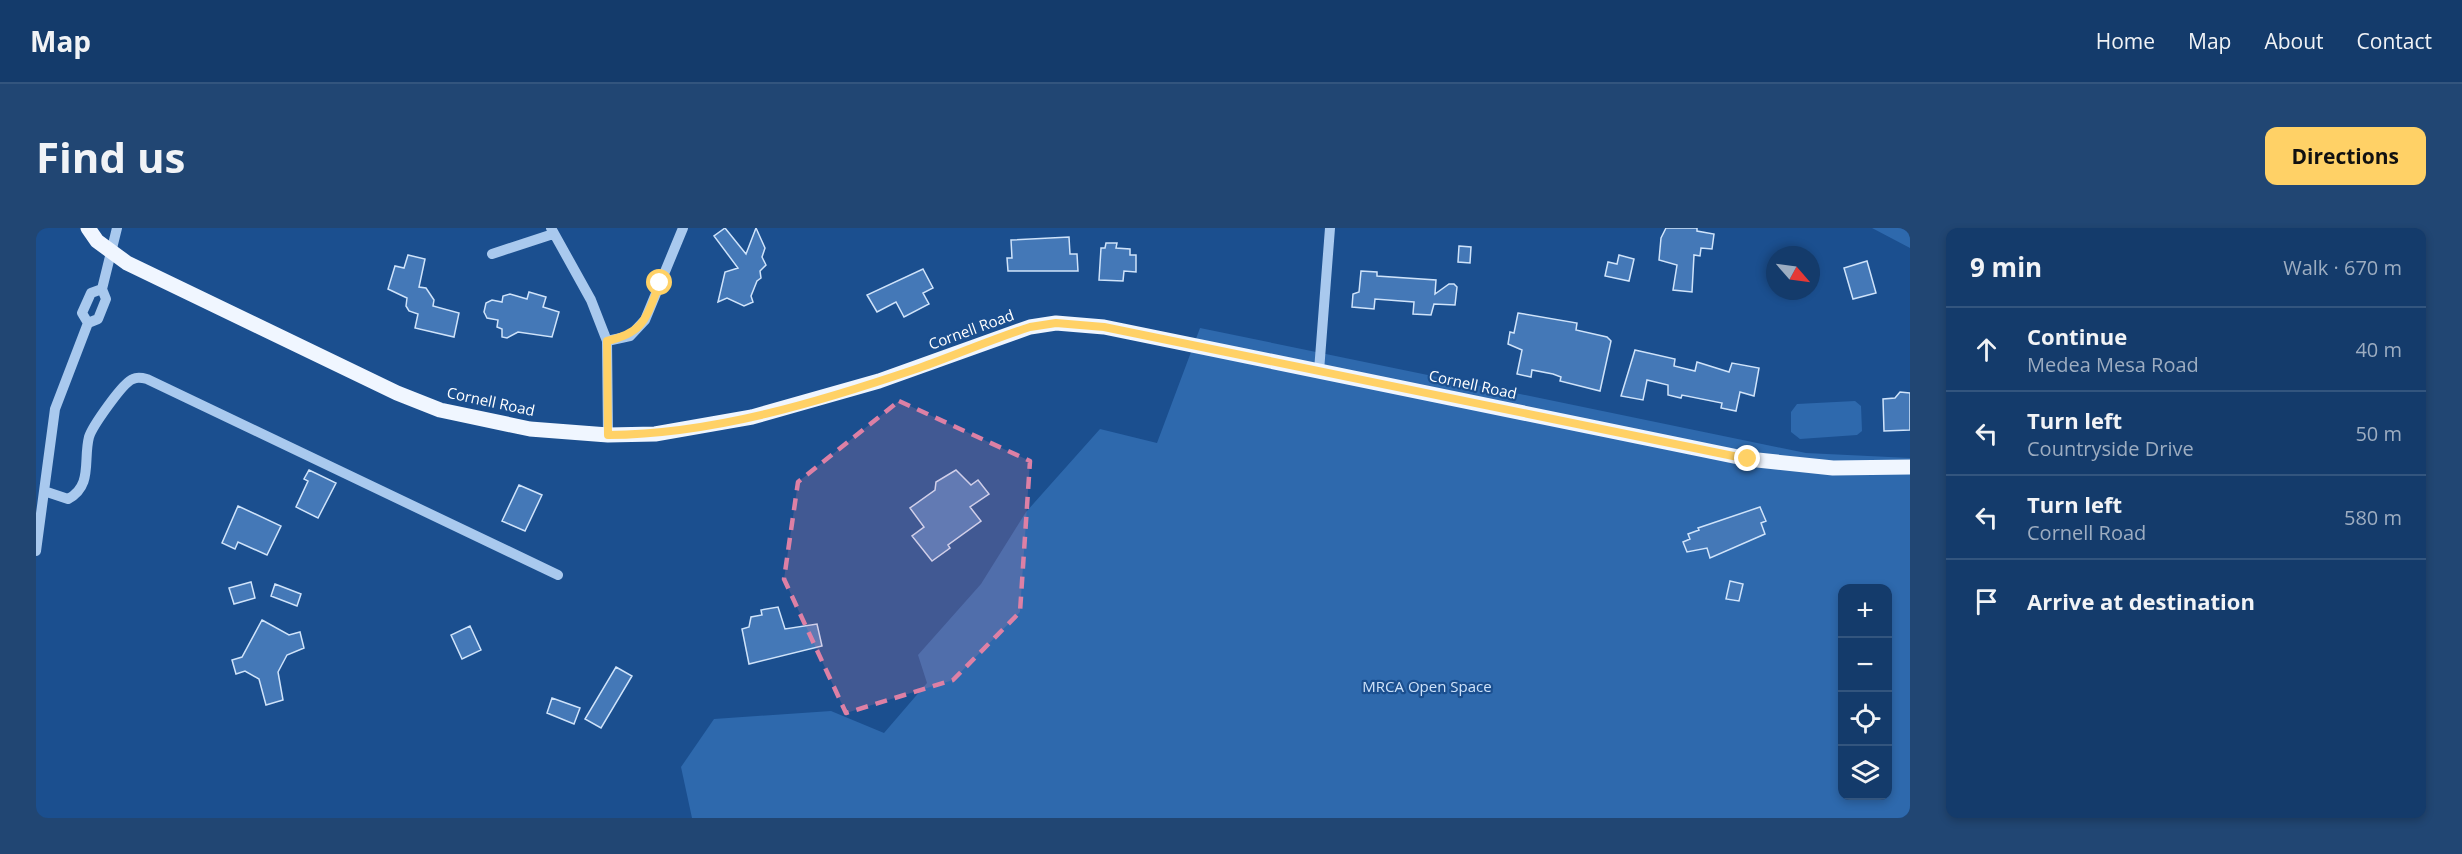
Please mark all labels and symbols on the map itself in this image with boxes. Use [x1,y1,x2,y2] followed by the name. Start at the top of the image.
[1766,246,1820,300] north arrow
[646,269,672,295] route start
[926,304,1016,354] street label: Cornell Road
[1427,365,1519,403] street label: Cornell Road
[445,382,537,420] street label: Cornell Road
[1734,445,1760,471] route end
[1362,676,1492,696] park label: MRCA Open Space

